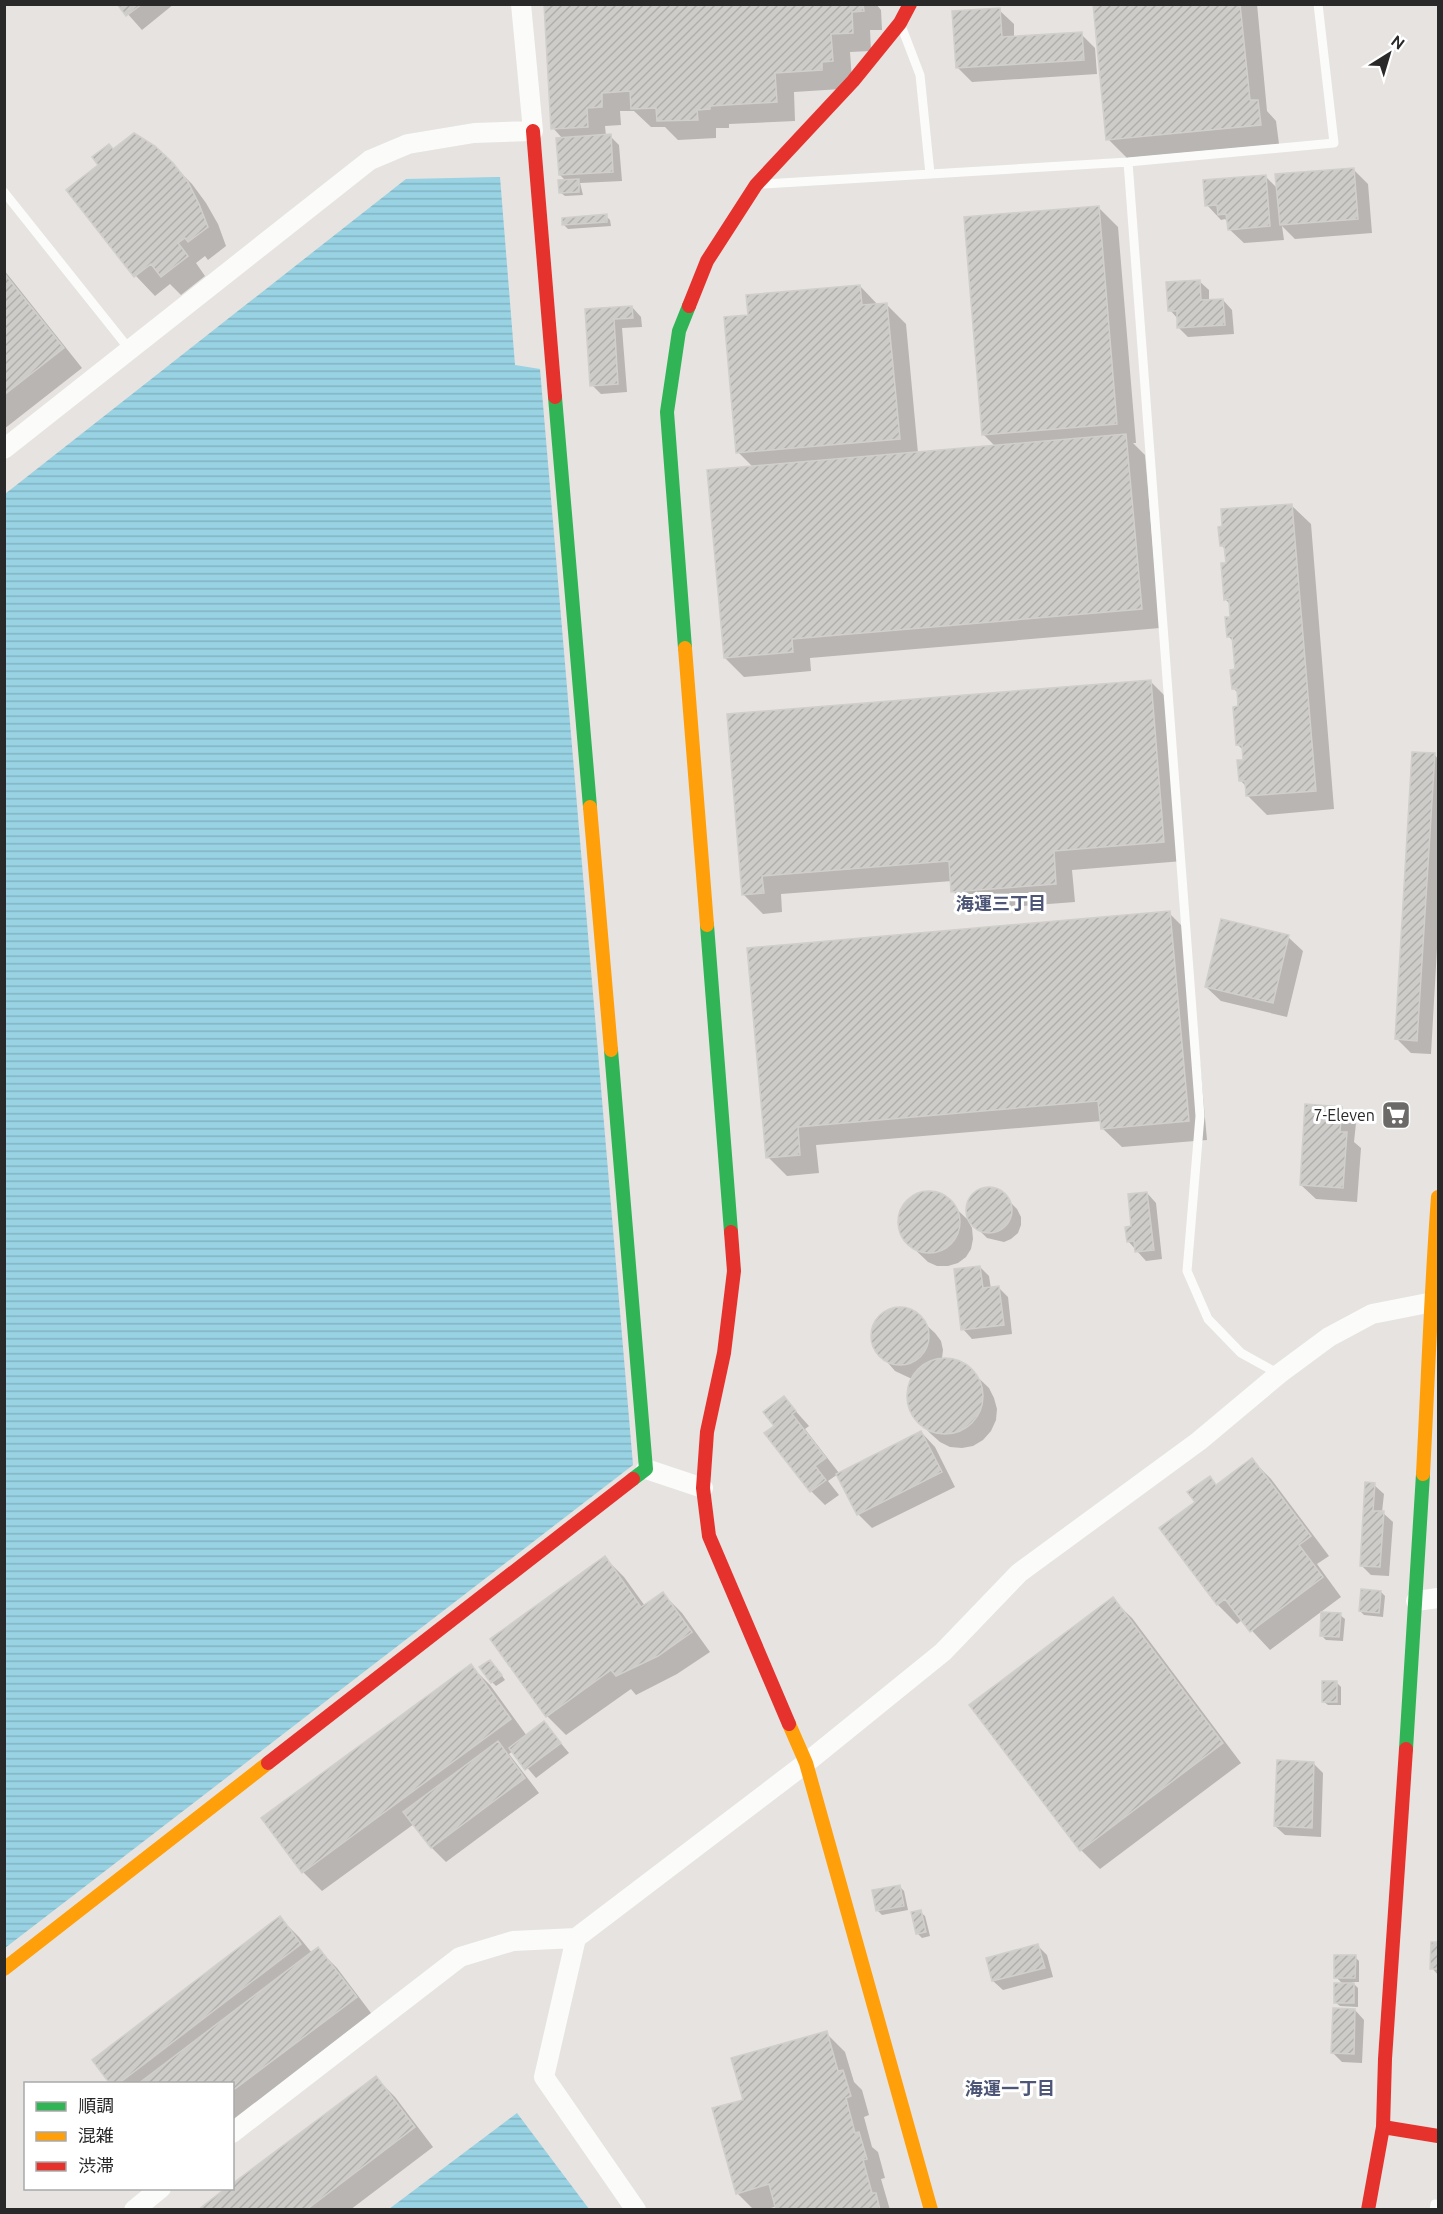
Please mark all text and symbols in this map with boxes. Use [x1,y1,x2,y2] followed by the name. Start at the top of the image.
[1359,24,1419,84] north arrow
[1388,31,1408,53] text: N
[956,893,1046,913] district label: 海運三丁目
[1380,1099,1412,1131] supermarket icon: 7-Eleven
[1314,1106,1375,1124] place label: 7-Eleven
[965,2078,1055,2098] district label: 海運一丁目
[24,2082,234,2190] legend
[78,2095,114,2115] text: 順調
[78,2125,114,2145] text: 混雑
[78,2155,114,2175] text: 渋滞

